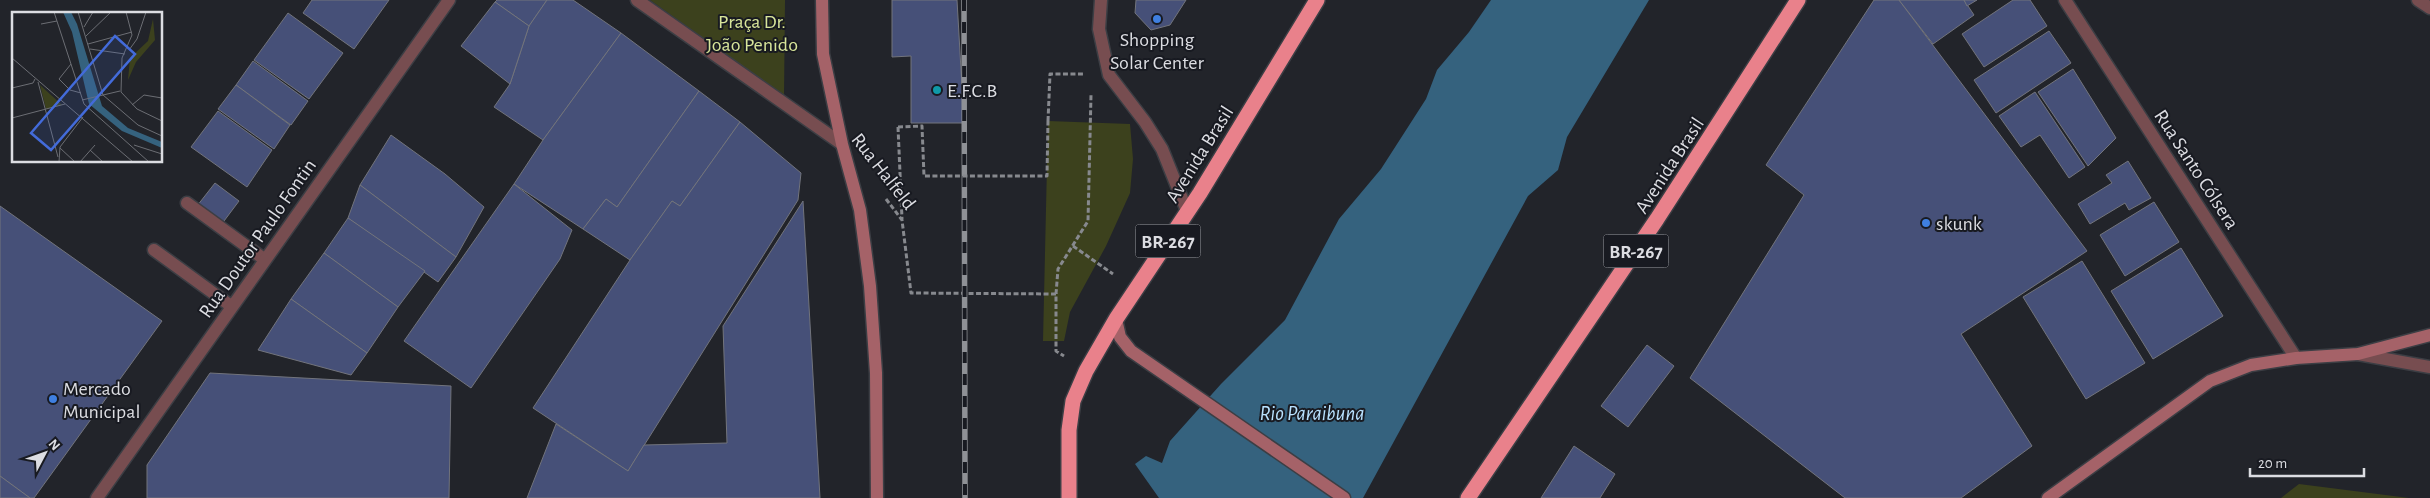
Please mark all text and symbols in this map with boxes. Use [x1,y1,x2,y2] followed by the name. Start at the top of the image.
[12,12,162,162] inset map
[706,12,798,55] park label: Praça Dr. João Penido
[1151,13,1163,25] marker: Shopping Solar Center
[1110,30,1204,73] place label: Shopping Solar Center
[947,81,997,101] place label: E.F.C.B
[931,84,943,96] marker: E.F.C.B
[1162,103,1237,206] street label: Avenida Brasil
[2150,106,2242,233] street label: Rua Santo Cólsera
[1632,114,1708,217] street label: Avenida Brasil
[847,130,919,214] street label: Rua Halfeld
[196,156,320,322] street label: Rua Doutor Paulo Fontin
[1936,214,1982,234] place label: skunk
[1920,217,1932,229] marker: skunk
[1136,225,1200,258] road number: BR-267
[1604,235,1668,268] road number: BR-267
[63,379,140,422] place label: Mercado Municipal
[47,393,59,405] marker: Mercado Municipal
[1260,403,1365,424] water label: Rio Paraibuna
[20,428,70,478] north arrow
[46,437,63,453] text: N
[2250,446,2364,478] scale bar
[2258,456,2287,471] text: 20 m

